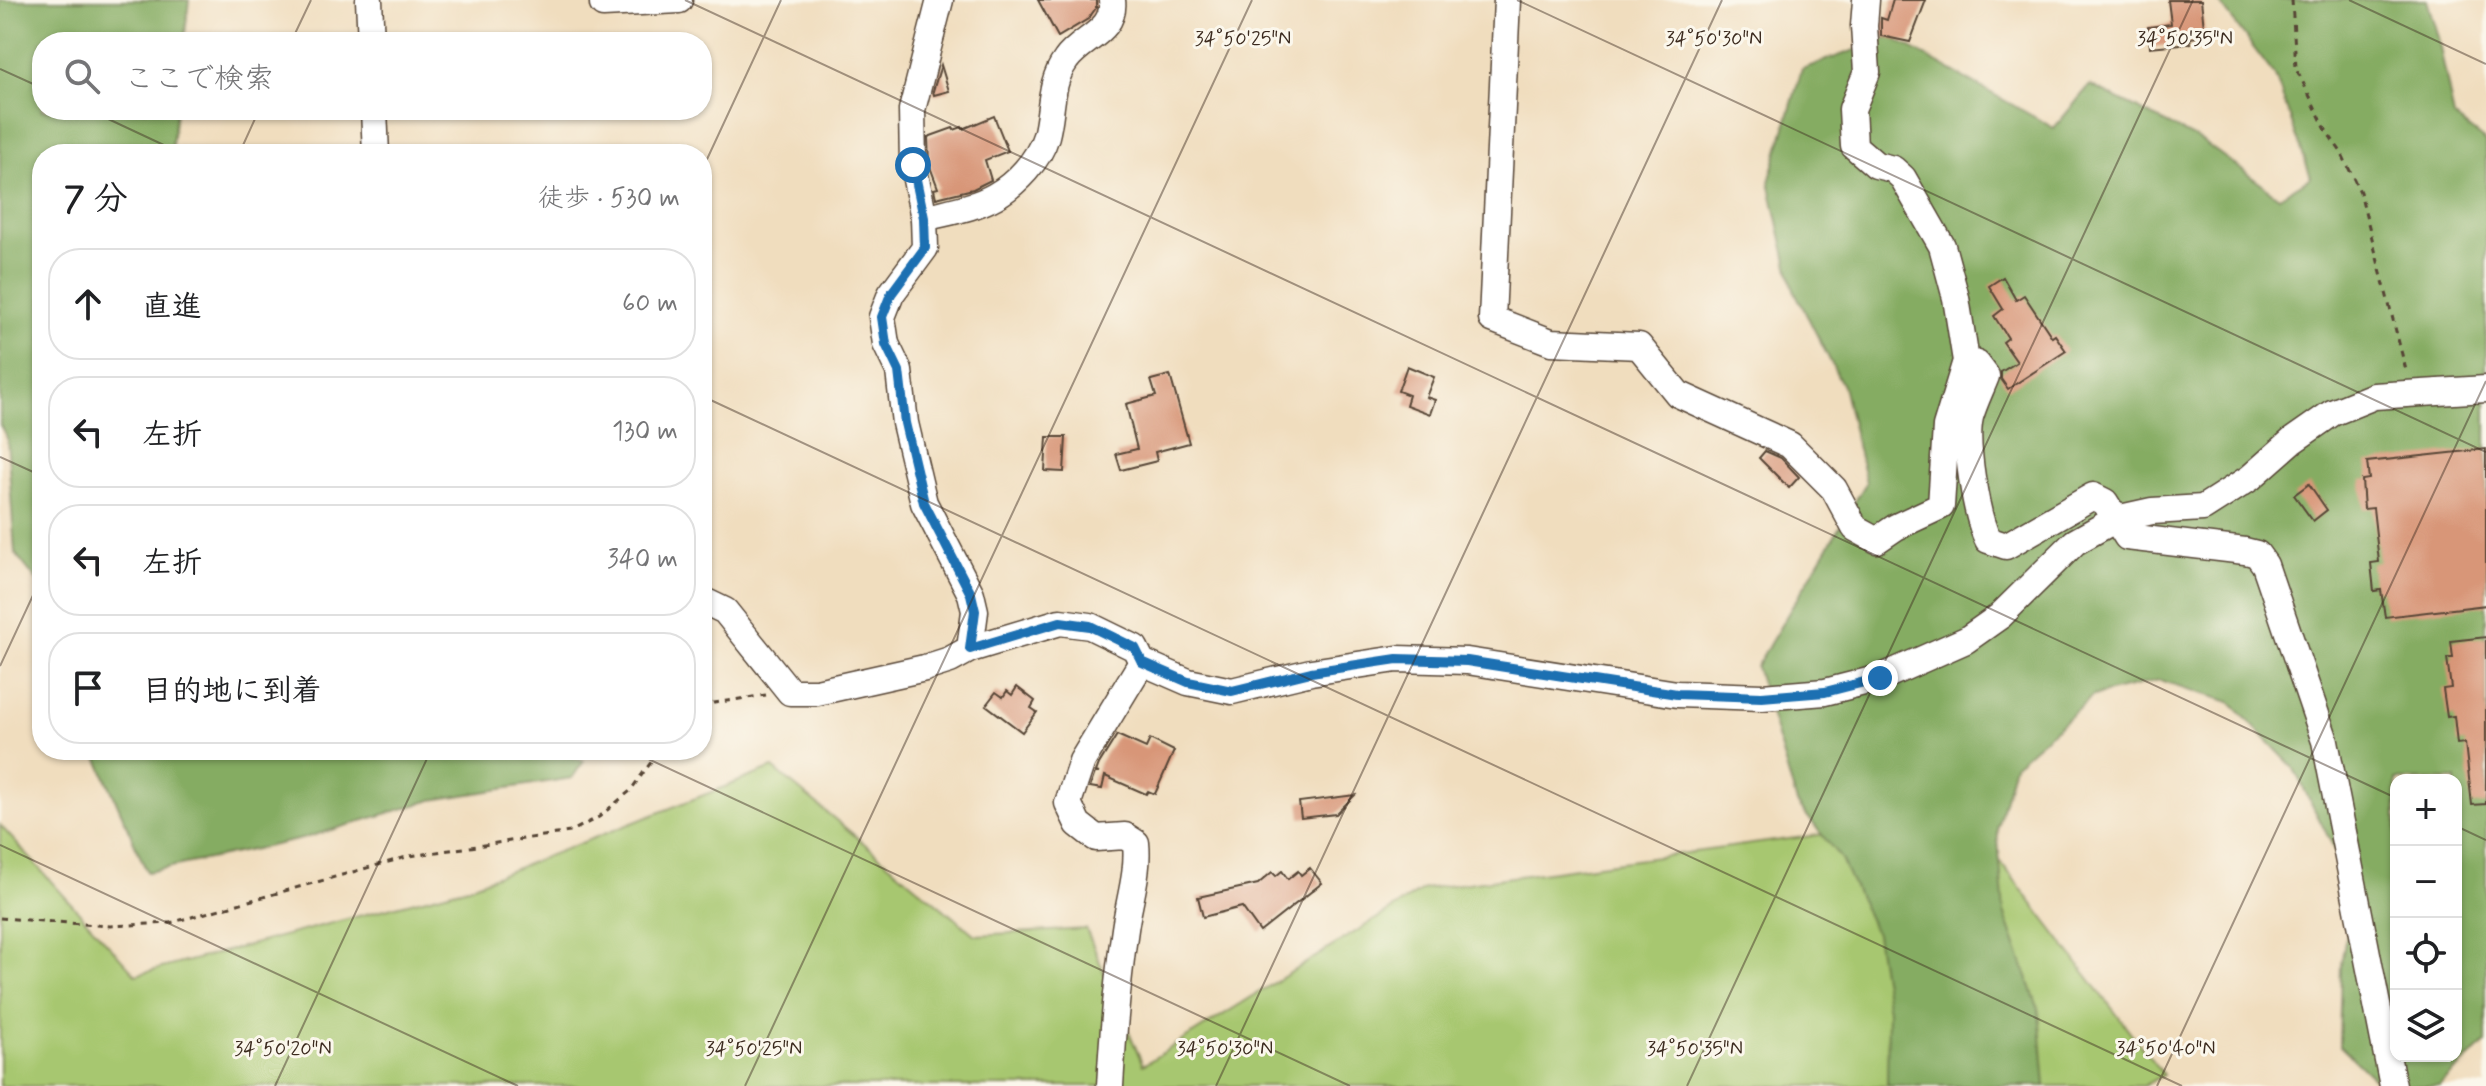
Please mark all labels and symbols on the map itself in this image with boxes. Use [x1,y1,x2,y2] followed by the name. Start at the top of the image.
[1195,26,1291,53] text: 34°50'25"N
[1666,26,1762,53] text: 34°50'30"N
[2137,26,2233,53] text: 34°50'35"N
[895,147,931,183] route start
[1862,660,1898,696] route end
[234,1036,332,1063] text: 34°50'20"N
[706,1036,802,1063] text: 34°50'25"N
[1177,1036,1273,1063] text: 34°50'30"N
[1647,1036,1743,1063] text: 34°50'35"N
[2116,1036,2216,1063] text: 34°50'40"N

